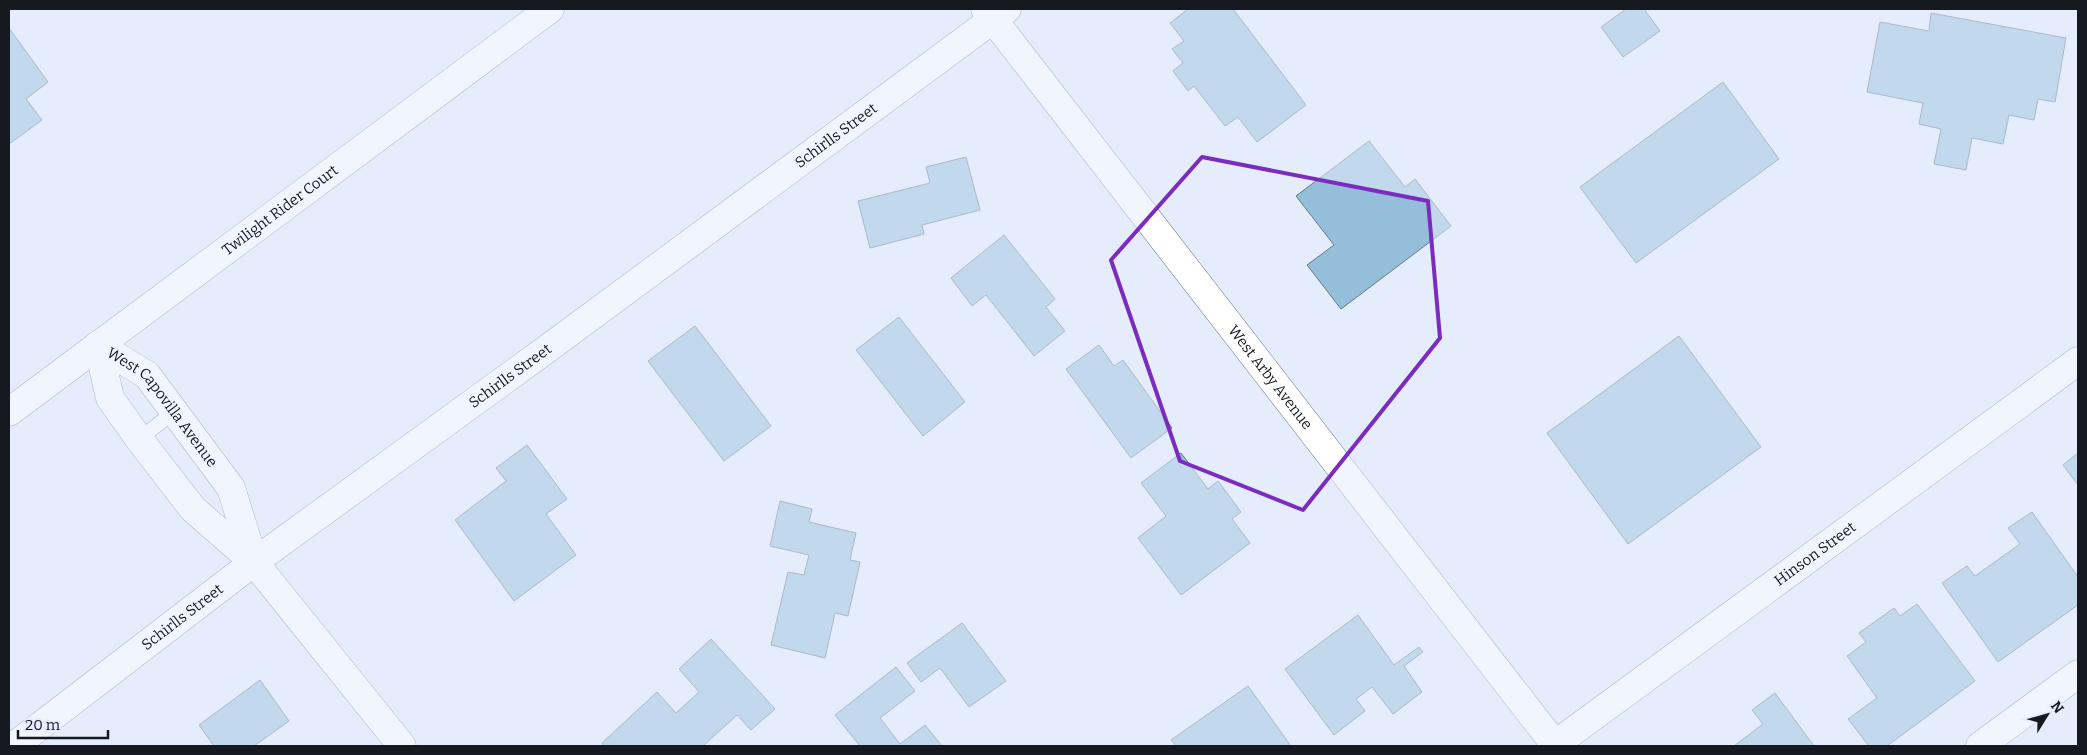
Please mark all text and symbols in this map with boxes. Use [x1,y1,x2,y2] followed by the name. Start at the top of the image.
[791,99,881,172] street label: Schirlls Street
[219,161,342,259] street label: Twilight Rider Court
[1224,322,1316,433] street label: West Arby Avenue
[465,340,555,412] street label: Schirlls Street
[104,344,221,471] street label: West Capovilla Avenue
[1771,518,1860,590] street label: Hinson Street
[138,580,227,654] street label: Schirlls Street
[2022,690,2072,740] north arrow
[2047,698,2067,717] text: N
[18,708,108,740] scale bar
[25,716,61,734] text: 20 m

